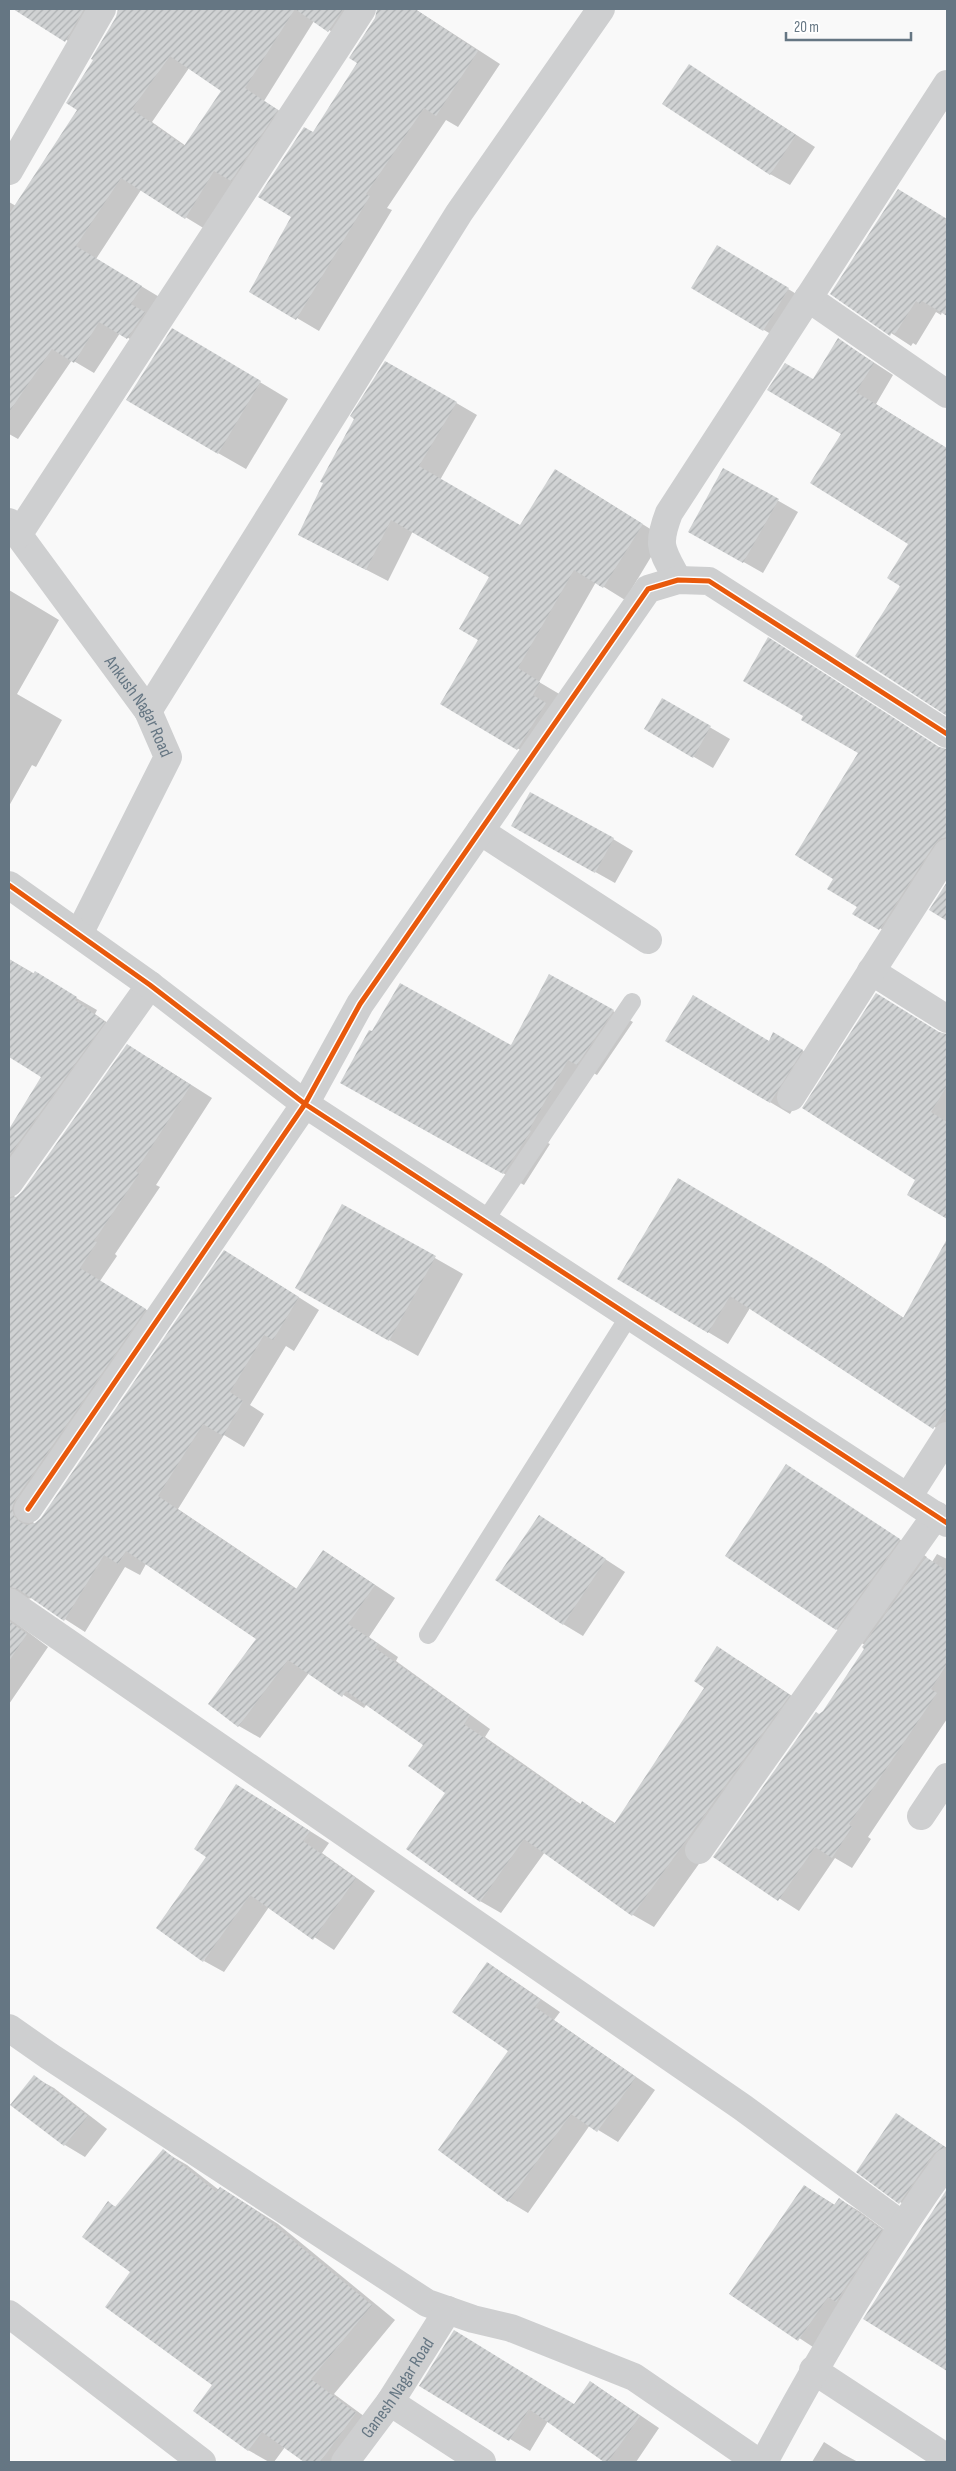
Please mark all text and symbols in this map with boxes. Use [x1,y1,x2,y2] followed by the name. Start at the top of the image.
[786,10,911,42] scale bar
[794,18,819,37] text: 20 m
[100,651,177,760] street label: Ankush Nagar Road
[356,2334,438,2442] street label: Ganesh Nagar Road

